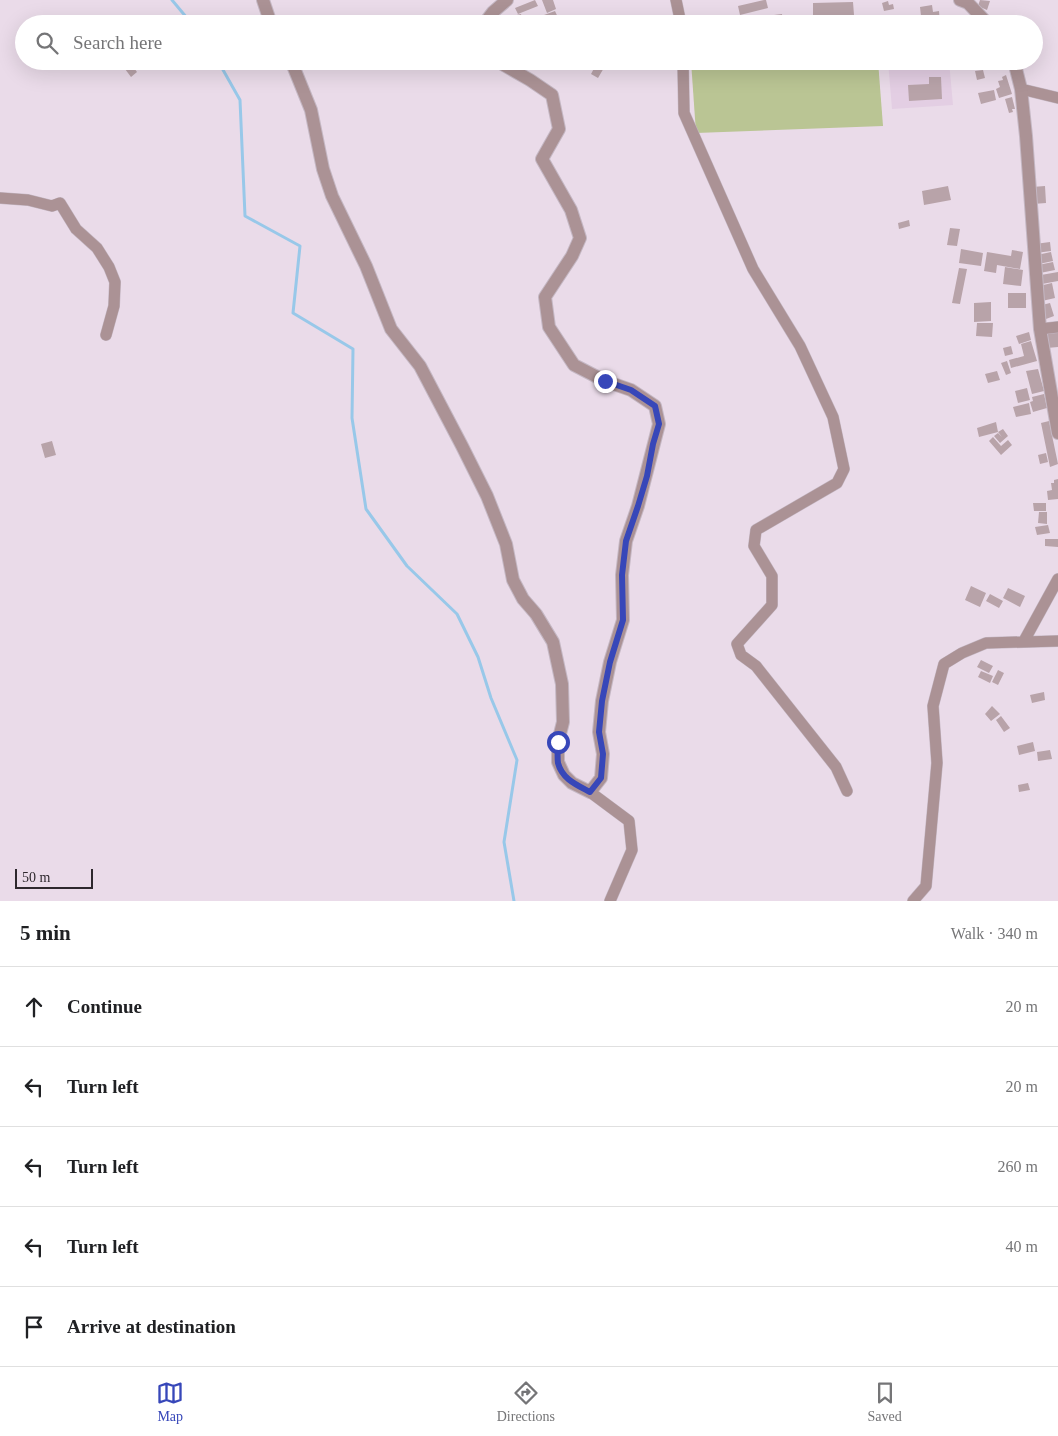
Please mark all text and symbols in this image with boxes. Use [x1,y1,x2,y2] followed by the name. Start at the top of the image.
[15,15,1043,70] search box
[33,29,61,57] icon: search
[73,32,162,53] text: Search here
[594,370,617,393] route end
[547,731,570,754] route start
[15,866,92,889] scale bar
[22,870,50,885] text: 50 m
[20,921,71,945] text: 5 min
[951,925,1038,942] text: Walk · 340 m
[20,993,48,1021] icon: ahead
[67,996,142,1017] text: Continue
[1006,998,1038,1015] text: 20 m
[20,1073,48,1101] icon: left
[67,1076,139,1097] text: Turn left
[1006,1078,1038,1095] text: 20 m
[20,1153,48,1181] icon: left
[67,1156,139,1177] text: Turn left
[998,1158,1038,1175] text: 260 m
[20,1233,48,1261] icon: left
[67,1236,139,1257] text: Turn left
[1006,1238,1038,1255] text: 40 m
[20,1313,48,1341] icon: arrive
[67,1316,236,1337] text: Arrive at destination
[156,1379,184,1425] tab: Map
[497,1379,555,1425] tab: Directions
[868,1379,902,1425] tab: Saved

